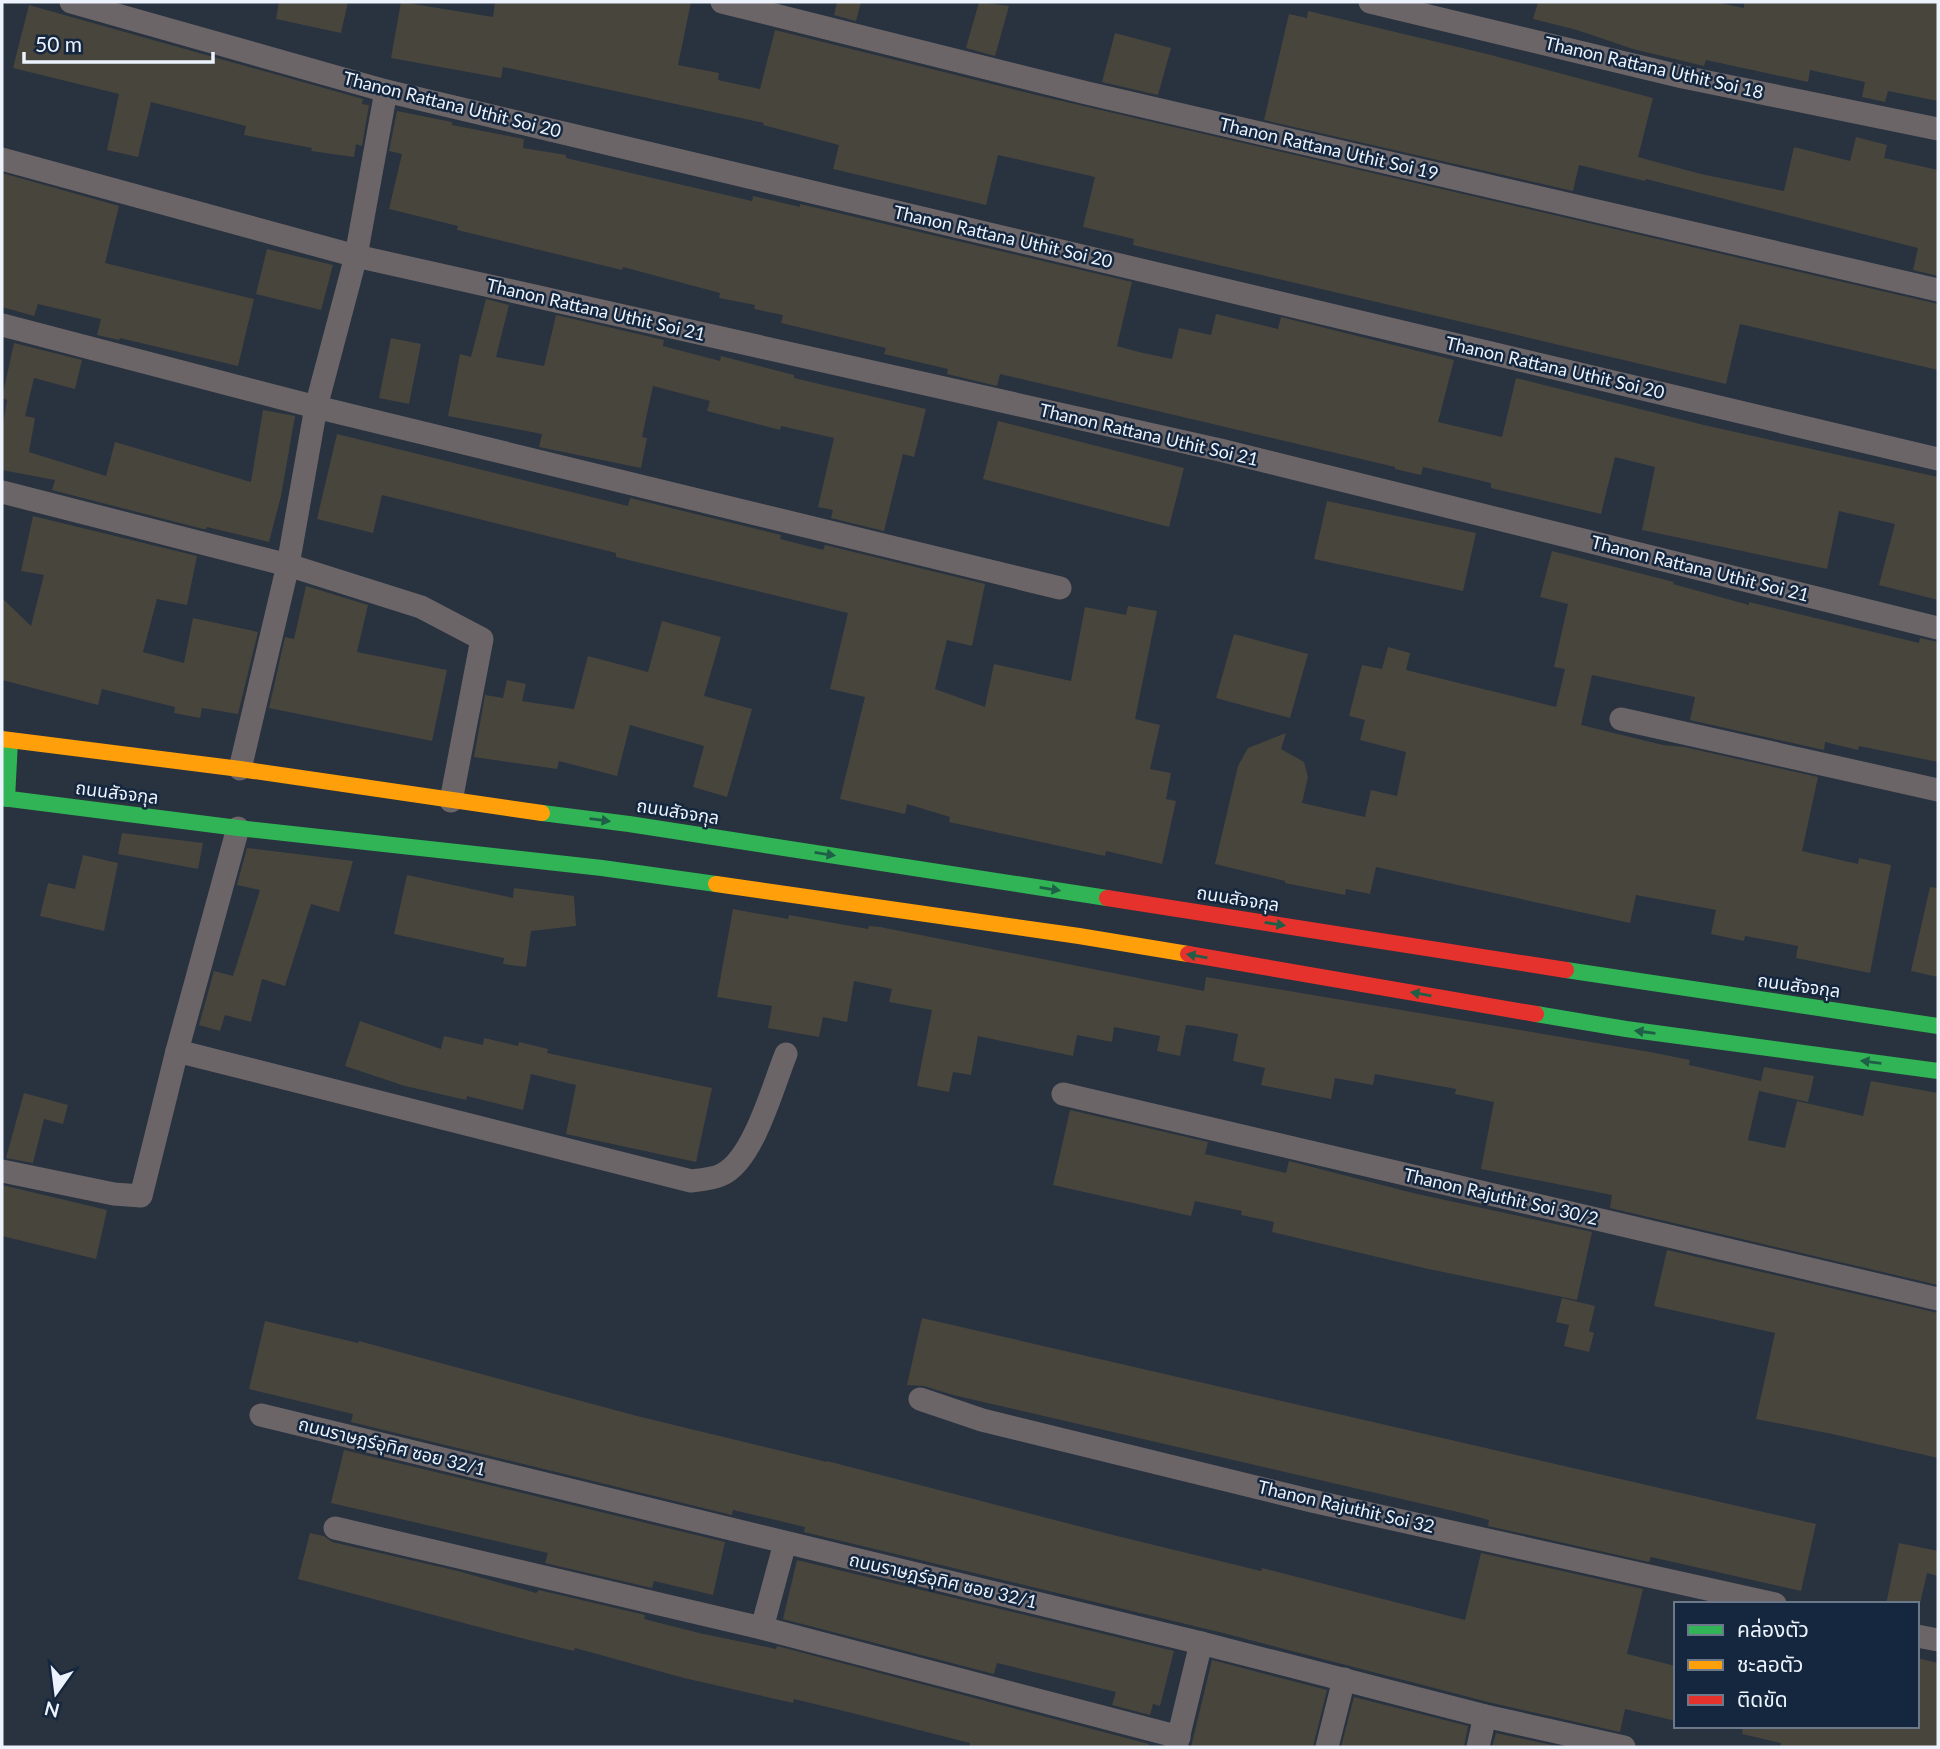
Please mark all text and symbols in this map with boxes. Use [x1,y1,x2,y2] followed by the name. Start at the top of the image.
[24,21,214,65] scale bar
[35,31,82,56] text: 50 m
[1543,31,1766,103] street label: Thanon Rattana Uthit Soi 18
[341,66,563,142] street label: Thanon Rattana Uthit Soi 20
[1218,112,1441,184] street label: Thanon Rattana Uthit Soi 19
[892,200,1115,272] street label: Thanon Rattana Uthit Soi 20
[485,273,708,345] street label: Thanon Rattana Uthit Soi 21
[1444,331,1667,403] street label: Thanon Rattana Uthit Soi 20
[1038,398,1261,470] street label: Thanon Rattana Uthit Soi 21
[1589,530,1811,606] street label: Thanon Rattana Uthit Soi 21
[74,776,160,809] street label: ถนนสัจจกุล
[635,794,721,829] street label: ถนนสัจจกุล
[589,815,611,826] one-way arrow
[814,849,836,860] one-way arrow
[1195,881,1281,916] street label: ถนนสัจจกุล
[1039,884,1061,895] one-way arrow
[1264,919,1286,930] one-way arrow
[1185,950,1207,961] one-way arrow
[1756,968,1842,1003] street label: ถนนสัจจกุล
[1410,988,1432,999] one-way arrow
[1634,1026,1656,1037] one-way arrow
[1859,1057,1881,1068] one-way arrow
[1402,1163,1601,1229] street label: Thanon Rajuthit Soi 30/2
[296,1412,488,1481] street label: ถนนราษฎร์อุทิศ ซอย 32/1
[1256,1475,1437,1537] street label: Thanon Rajuthit Soi 32
[847,1548,1039,1613] street label: ถนนราษฎร์อุทิศ ซอย 32/1
[1674,1602,1919,1728] legend
[1737,1616,1809,1641] text: คล่องตัว
[1737,1651,1803,1676] text: ชะลอตัว
[21,1658,91,1728] north arrow
[1737,1686,1788,1711] text: ติดขัด
[42,1697,62,1723] text: N

